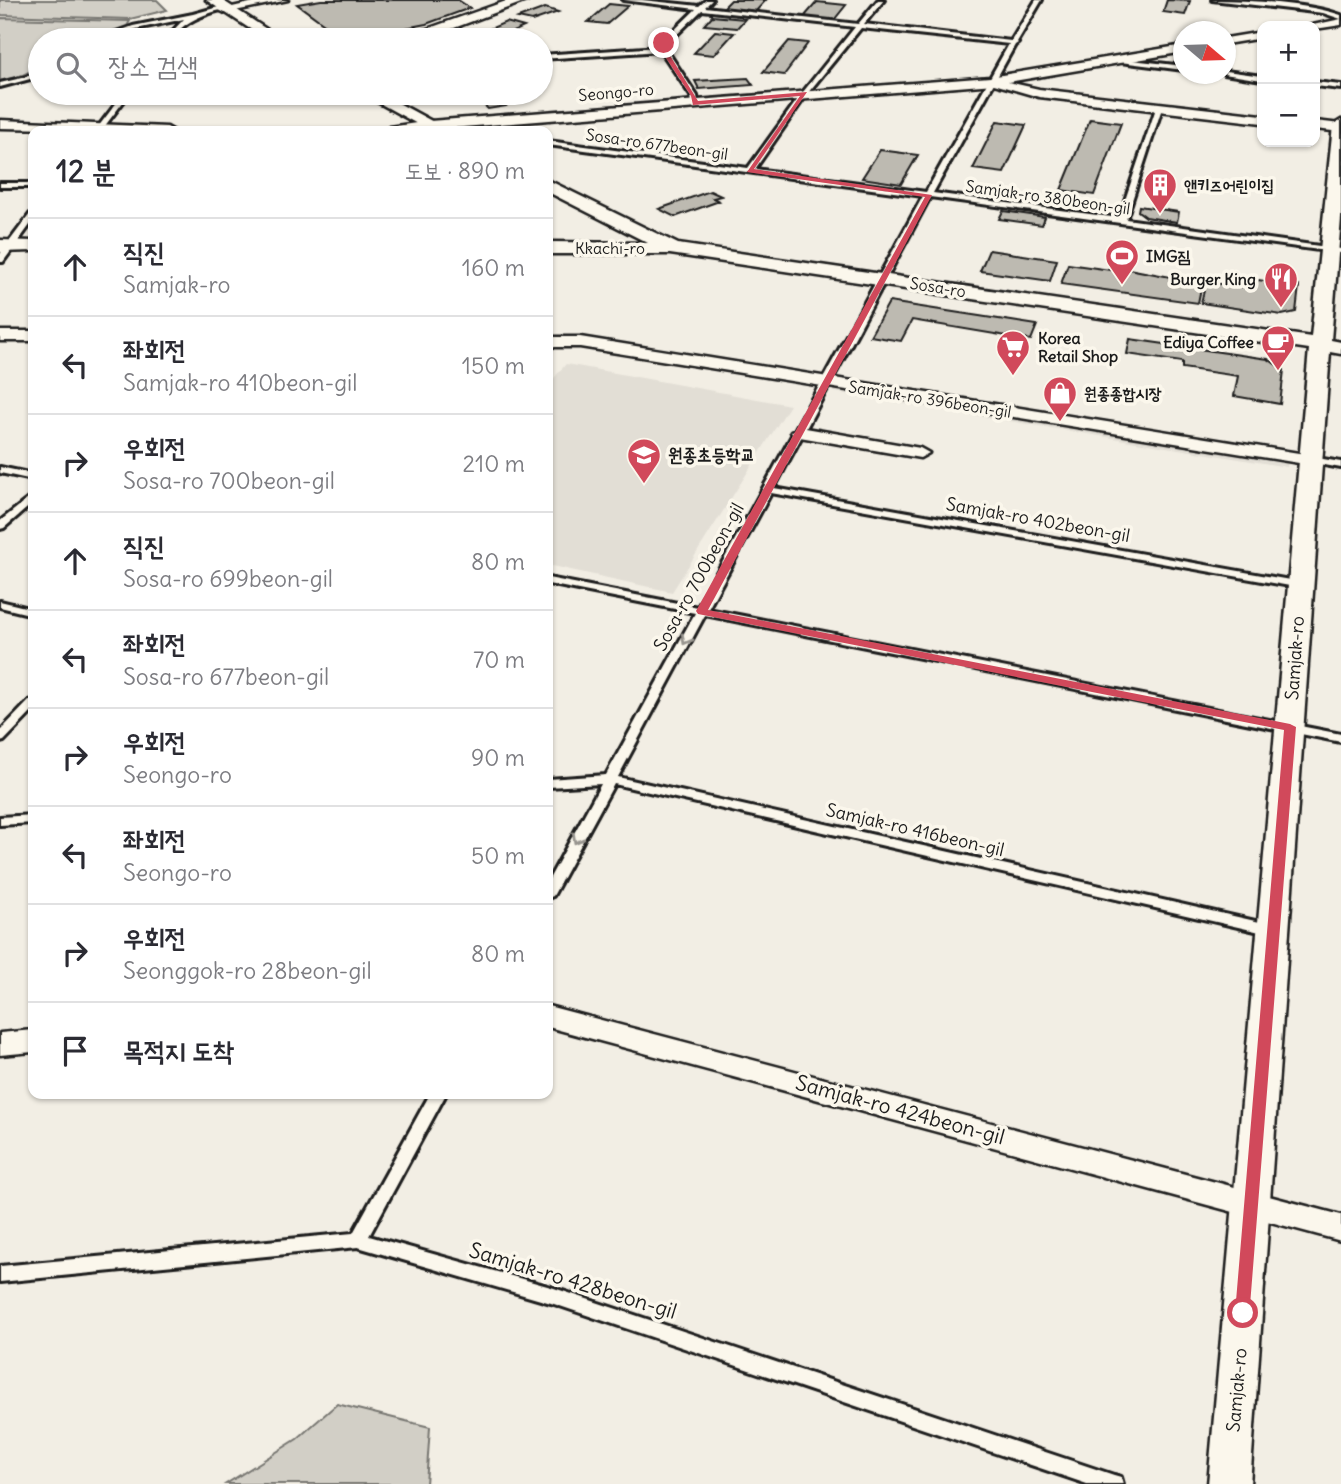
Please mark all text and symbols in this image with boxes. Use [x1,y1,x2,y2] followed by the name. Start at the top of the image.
[1173,21,1236,84] north arrow
[1257,21,1320,147] map controls
[1257,21,1320,84] button: +
[648,27,679,58] route end
[28,28,553,105] search box
[52,48,90,86] icon: search
[108,49,198,82] text: 장소 검색
[577,79,655,105] street label: Seongo-ro
[1257,84,1320,147] button: −
[585,124,729,164] street label: Sosa-ro 677beon-gil
[56,152,116,190] text: 12 분
[405,156,525,185] text: 도보 · 890 m
[1141,166,1179,215] building icon: 앤키즈어린이집
[1184,175,1274,195] place label: 앤키즈어린이집
[964,176,1132,218] street label: Samjak-ro 380beon-gil
[123,235,165,268] text: 직진
[1103,237,1141,286] sports icon: IMG짐
[575,238,645,258] street label: Kkachi-ro
[1146,246,1191,266] place label: IMG짐
[56,248,94,286] icon: ahead
[462,253,525,282] text: 160 m
[1262,260,1300,309] restaurant icon: Burger King
[1170,269,1256,290] place label: Burger King
[123,270,230,299] text: Samjak-ro
[909,273,967,301] street label: Sosa-ro
[1259,323,1297,372] cafe icon: Ediya Coffee
[994,328,1032,377] supermarket icon: Korea Retail Shop
[1038,328,1118,367] place label: Korea Retail Shop
[1163,332,1254,353] place label: Ediya Coffee
[123,333,186,366] text: 좌회전
[56,346,94,384] icon: left
[462,351,525,380] text: 150 m
[123,368,357,397] text: Samjak-ro 410beon-gil
[1041,374,1079,423] shop icon: 원종종합시장
[847,376,1013,422] street label: Samjak-ro 396beon-gil
[1084,383,1161,403] place label: 원종종합시장
[123,431,186,464] text: 우회전
[625,436,663,485] school or university icon: 원종초등학교
[668,443,755,466] place label: 원종초등학교
[56,444,94,482] icon: right
[462,449,525,478] text: 210 m
[123,466,335,495] text: Sosa-ro 700beon-gil
[944,492,1132,547] street label: Samjak-ro 402beon-gil
[648,499,749,655] street label: Sosa-ro 700beon-gil
[123,529,165,562] text: 직진
[56,542,94,580] icon: ahead
[471,547,525,576] text: 80 m
[123,564,333,593] text: Sosa-ro 699beon-gil
[1280,615,1309,701] street label: Samjak-ro
[123,627,186,660] text: 좌회전
[681,633,694,645] one-way arrow
[56,640,94,678] icon: left
[473,645,525,674] text: 70 m
[123,662,329,691] text: Sosa-ro 677beon-gil
[123,725,186,758] text: 우회전
[56,738,94,776] icon: right
[471,743,525,772] text: 90 m
[123,760,232,789] text: Seongo-ro
[824,798,1006,861] street label: Samjak-ro 416beon-gil
[123,823,186,856] text: 좌회전
[572,832,585,845] one-way arrow
[56,836,94,874] icon: left
[471,841,525,870] text: 50 m
[123,858,232,887] text: Seongo-ro
[123,921,186,954] text: 우회전
[56,934,94,972] icon: right
[471,939,525,968] text: 80 m
[123,956,372,985] text: Seonggok-ro 28beon-gil
[56,1032,94,1070] icon: arrive
[123,1034,234,1067] text: 목적지 도착
[793,1069,1008,1150] street label: Samjak-ro 424beon-gil
[466,1236,680,1325] street label: Samjak-ro 428beon-gil
[1227,1297,1258,1328] route start
[1221,1347,1252,1433] street label: Samjak-ro

